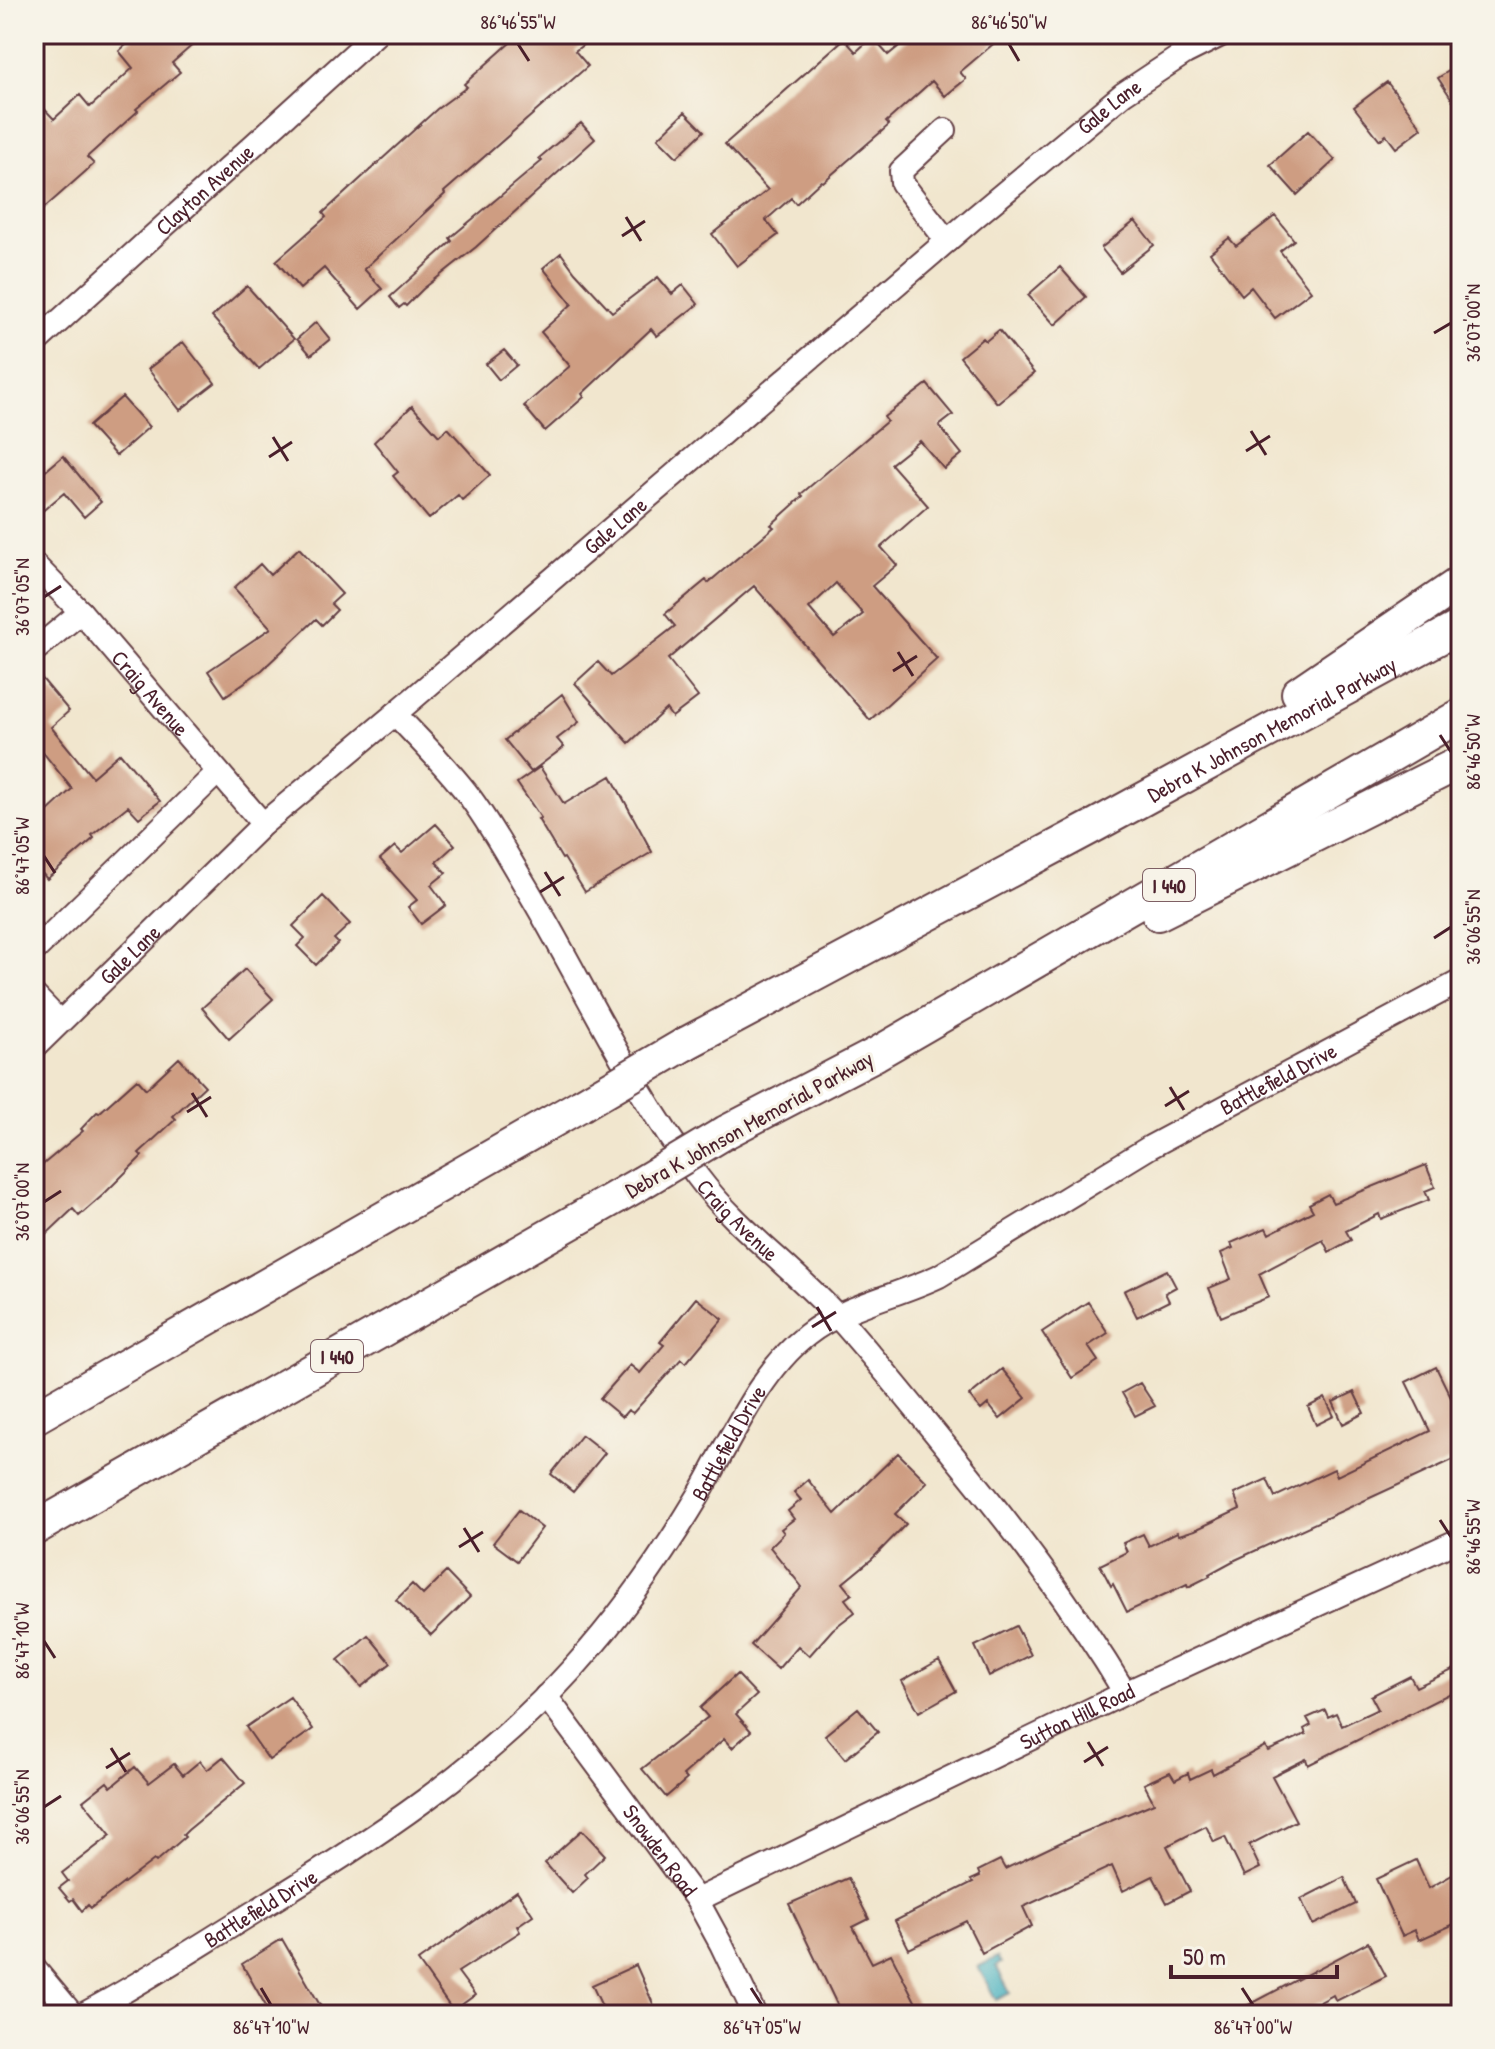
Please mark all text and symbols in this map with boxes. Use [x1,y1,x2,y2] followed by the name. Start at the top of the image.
[480,8,556,35] text: 86°46'55"W
[971,8,1048,35] text: 86°46'50"W
[1071,71,1147,141] street label: Gale Lane
[149,137,260,242] street label: Clayton Avenue
[1459,284,1486,362] text: 36°07'00"N
[577,490,653,561] street label: Gale Lane
[8,558,35,636] text: 36°07'05"N
[105,644,196,743] street label: Craig Avenue
[1142,649,1402,809] street label: Debra K Johnson Memorial Parkway
[1459,713,1486,790] text: 86°46'50"W
[8,816,35,895] text: 86°47'05"W
[1143,869,1195,901] road number: I 440
[1459,889,1486,965] text: 36°06'55"N
[93,917,167,991] street label: Gale Lane
[1215,1035,1342,1122] street label: Battlefield Drive
[620,1043,878,1205] street label: Debra K Johnson Memorial Parkway
[8,1163,35,1241] text: 36°07'00"N
[690,1172,785,1268] street label: Craig Avenue
[311,1340,363,1372] road number: I 440
[684,1379,773,1506] street label: Battlefield Drive
[1459,1499,1486,1575] text: 86°46'55"W
[8,1602,35,1679] text: 86°47'10"W
[1015,1676,1139,1757] street label: Sutton Hill Road
[8,1769,35,1845] text: 36°06'55"N
[616,1798,705,1903] street label: Snowden Road
[198,1861,323,1955] street label: Battlefield Drive
[1171,1929,1337,1979] scale bar
[1183,1940,1226,1972] text: 50 m
[233,2013,310,2040] text: 86°47'10"W
[723,2013,802,2040] text: 86°47'05"W
[1214,2013,1293,2040] text: 86°47'00"W

